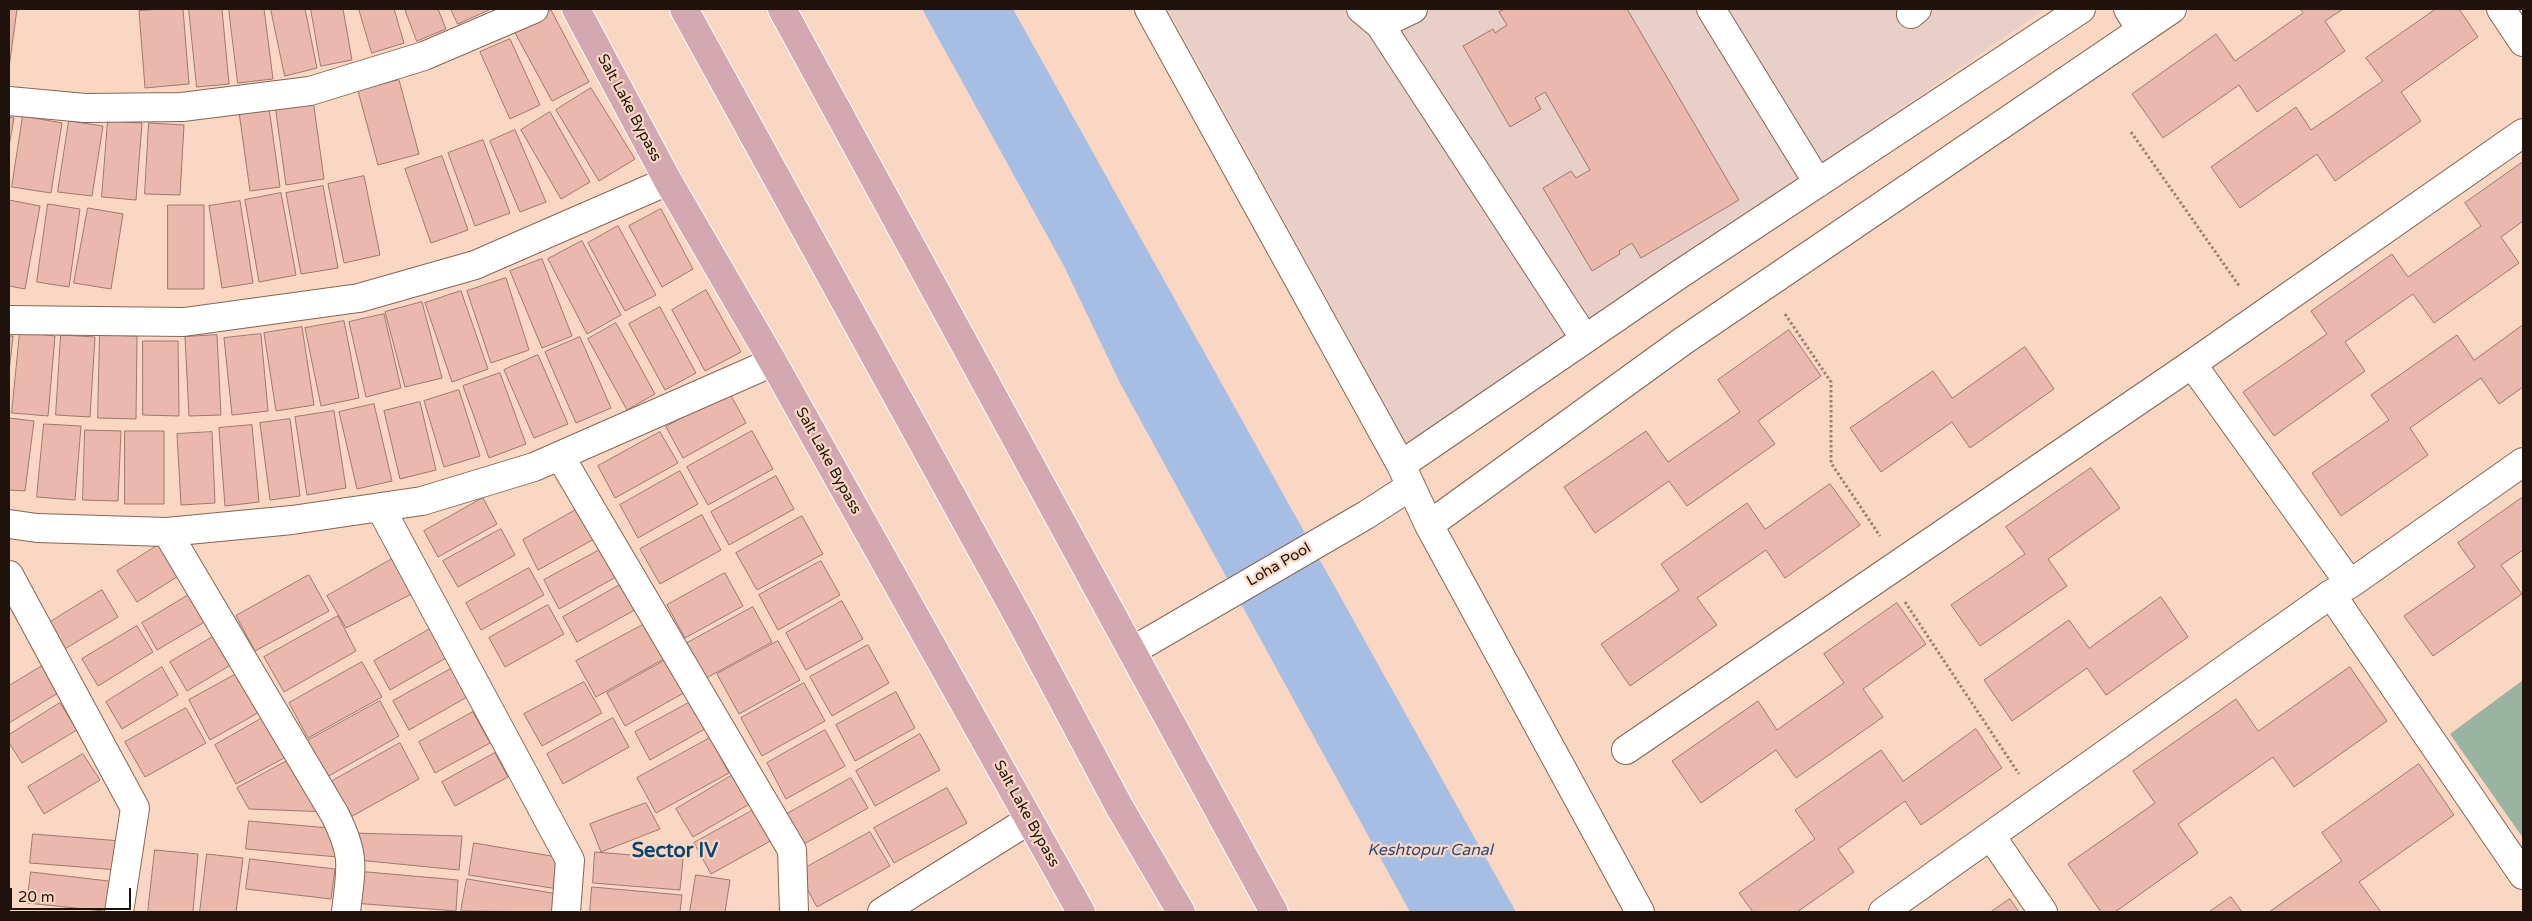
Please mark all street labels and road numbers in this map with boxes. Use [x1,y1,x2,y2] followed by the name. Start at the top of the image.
[593,51,665,165] street label: Salt Lake Bypass
[791,405,865,517] street label: Salt Lake Bypass
[1244,539,1314,591] street label: Loha Pool
[989,758,1063,870] street label: Salt Lake Bypass

